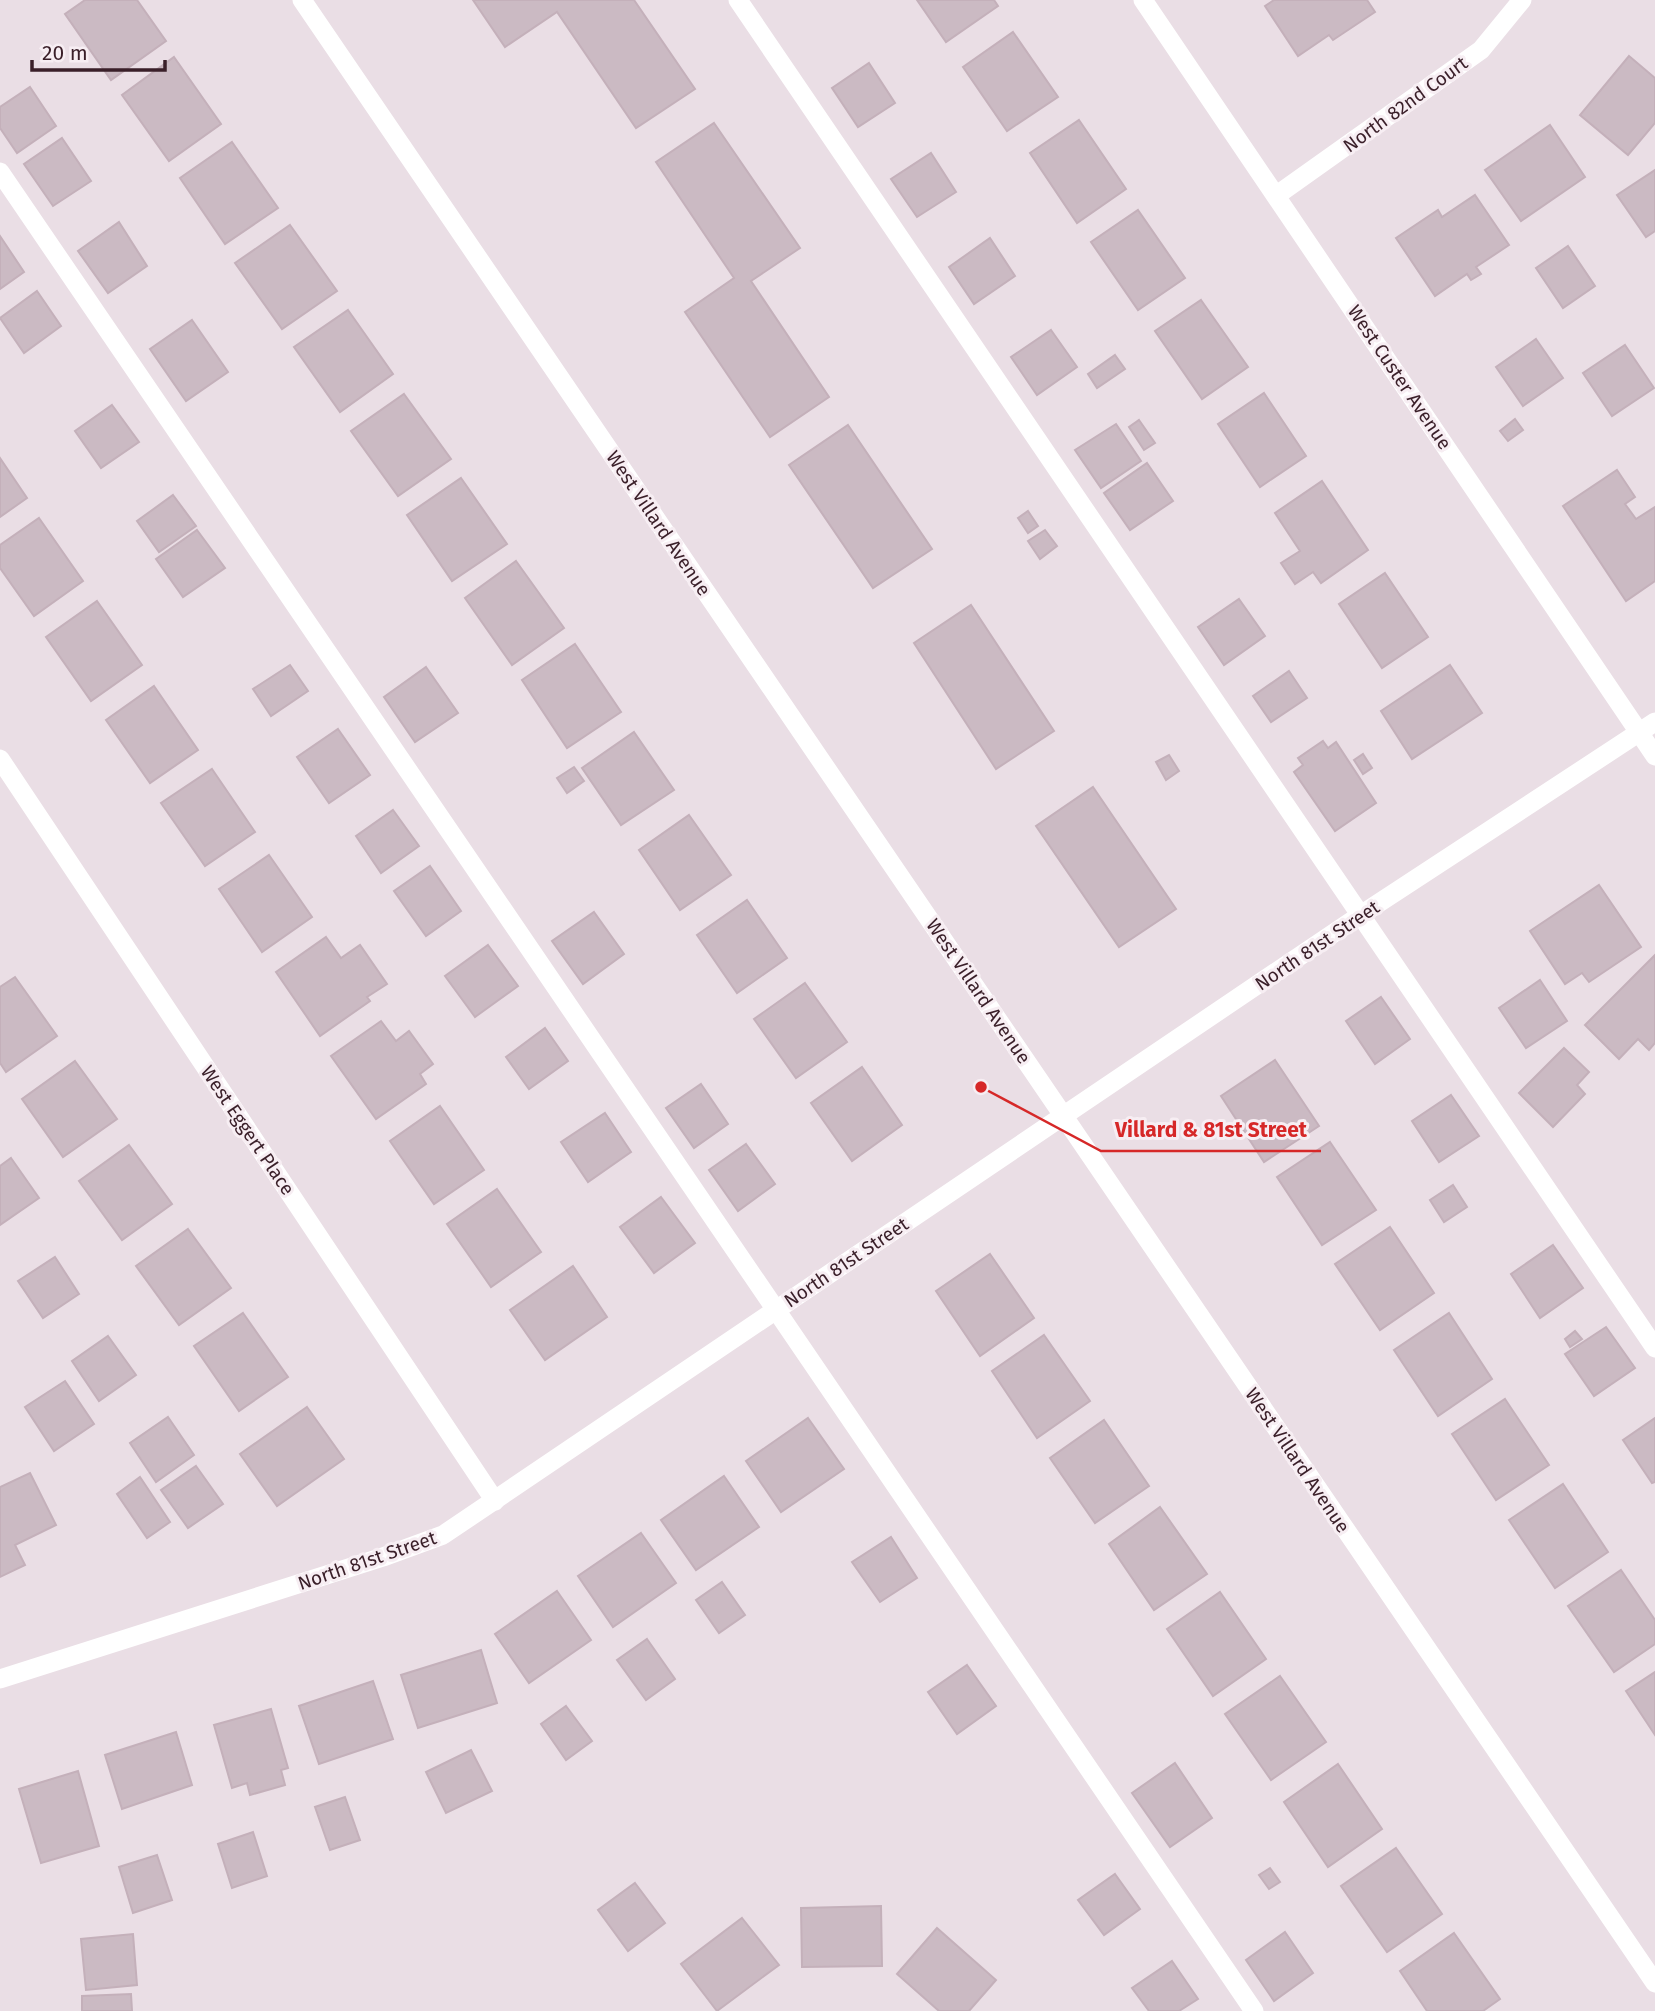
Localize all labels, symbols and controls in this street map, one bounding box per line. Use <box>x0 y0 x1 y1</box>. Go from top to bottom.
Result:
scale bar <box>32 28 164 72</box>
text: 20 m <box>42 40 88 66</box>
street label: North 82nd Court <box>1339 51 1472 157</box>
street label: West Custer Avenue <box>1343 301 1456 454</box>
street label: West Villard Avenue <box>601 446 716 600</box>
street label: North 81st Street <box>1251 895 1384 995</box>
street label: West Villard Avenue <box>921 914 1036 1068</box>
street label: West Eggert Place <box>196 1061 299 1199</box>
callout: Villard & 81st Street <box>1101 1109 1321 1151</box>
text: Villard & 81st Street <box>1114 1117 1308 1143</box>
street label: North 81st Street <box>780 1212 913 1312</box>
street label: West Villard Avenue <box>1240 1383 1355 1537</box>
street label: North 81st Street <box>295 1526 440 1595</box>

